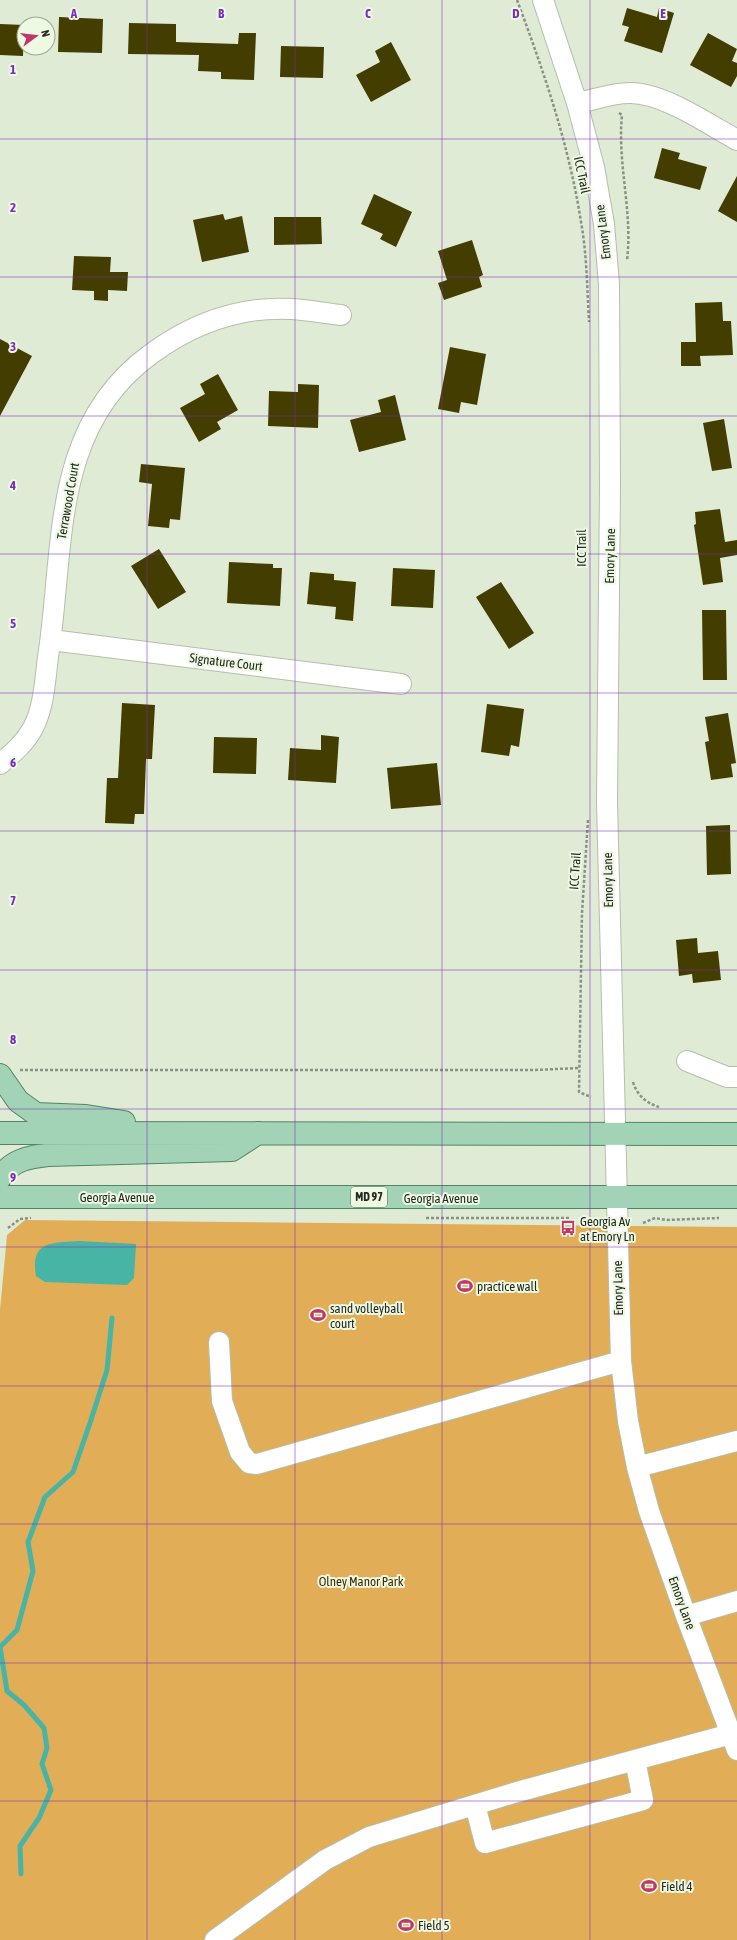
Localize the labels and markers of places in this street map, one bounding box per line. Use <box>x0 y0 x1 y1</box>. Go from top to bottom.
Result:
place label: Georgia Av at Emory Ln <box>580 1214 635 1244</box>
bus stop icon: Georgia Av at Emory Ln <box>559 1219 577 1237</box>
sports icon: practice wall <box>456 1277 474 1295</box>
place label: practice wall <box>477 1279 538 1294</box>
place label: sand volleyball court <box>330 1301 404 1331</box>
sports icon: sand volleyball court <box>309 1306 327 1324</box>
sports icon: Field 4 <box>640 1877 658 1895</box>
place label: Field 4 <box>661 1879 693 1894</box>
sports icon: Field 5 <box>397 1916 415 1934</box>
place label: Field 5 <box>418 1918 450 1933</box>

